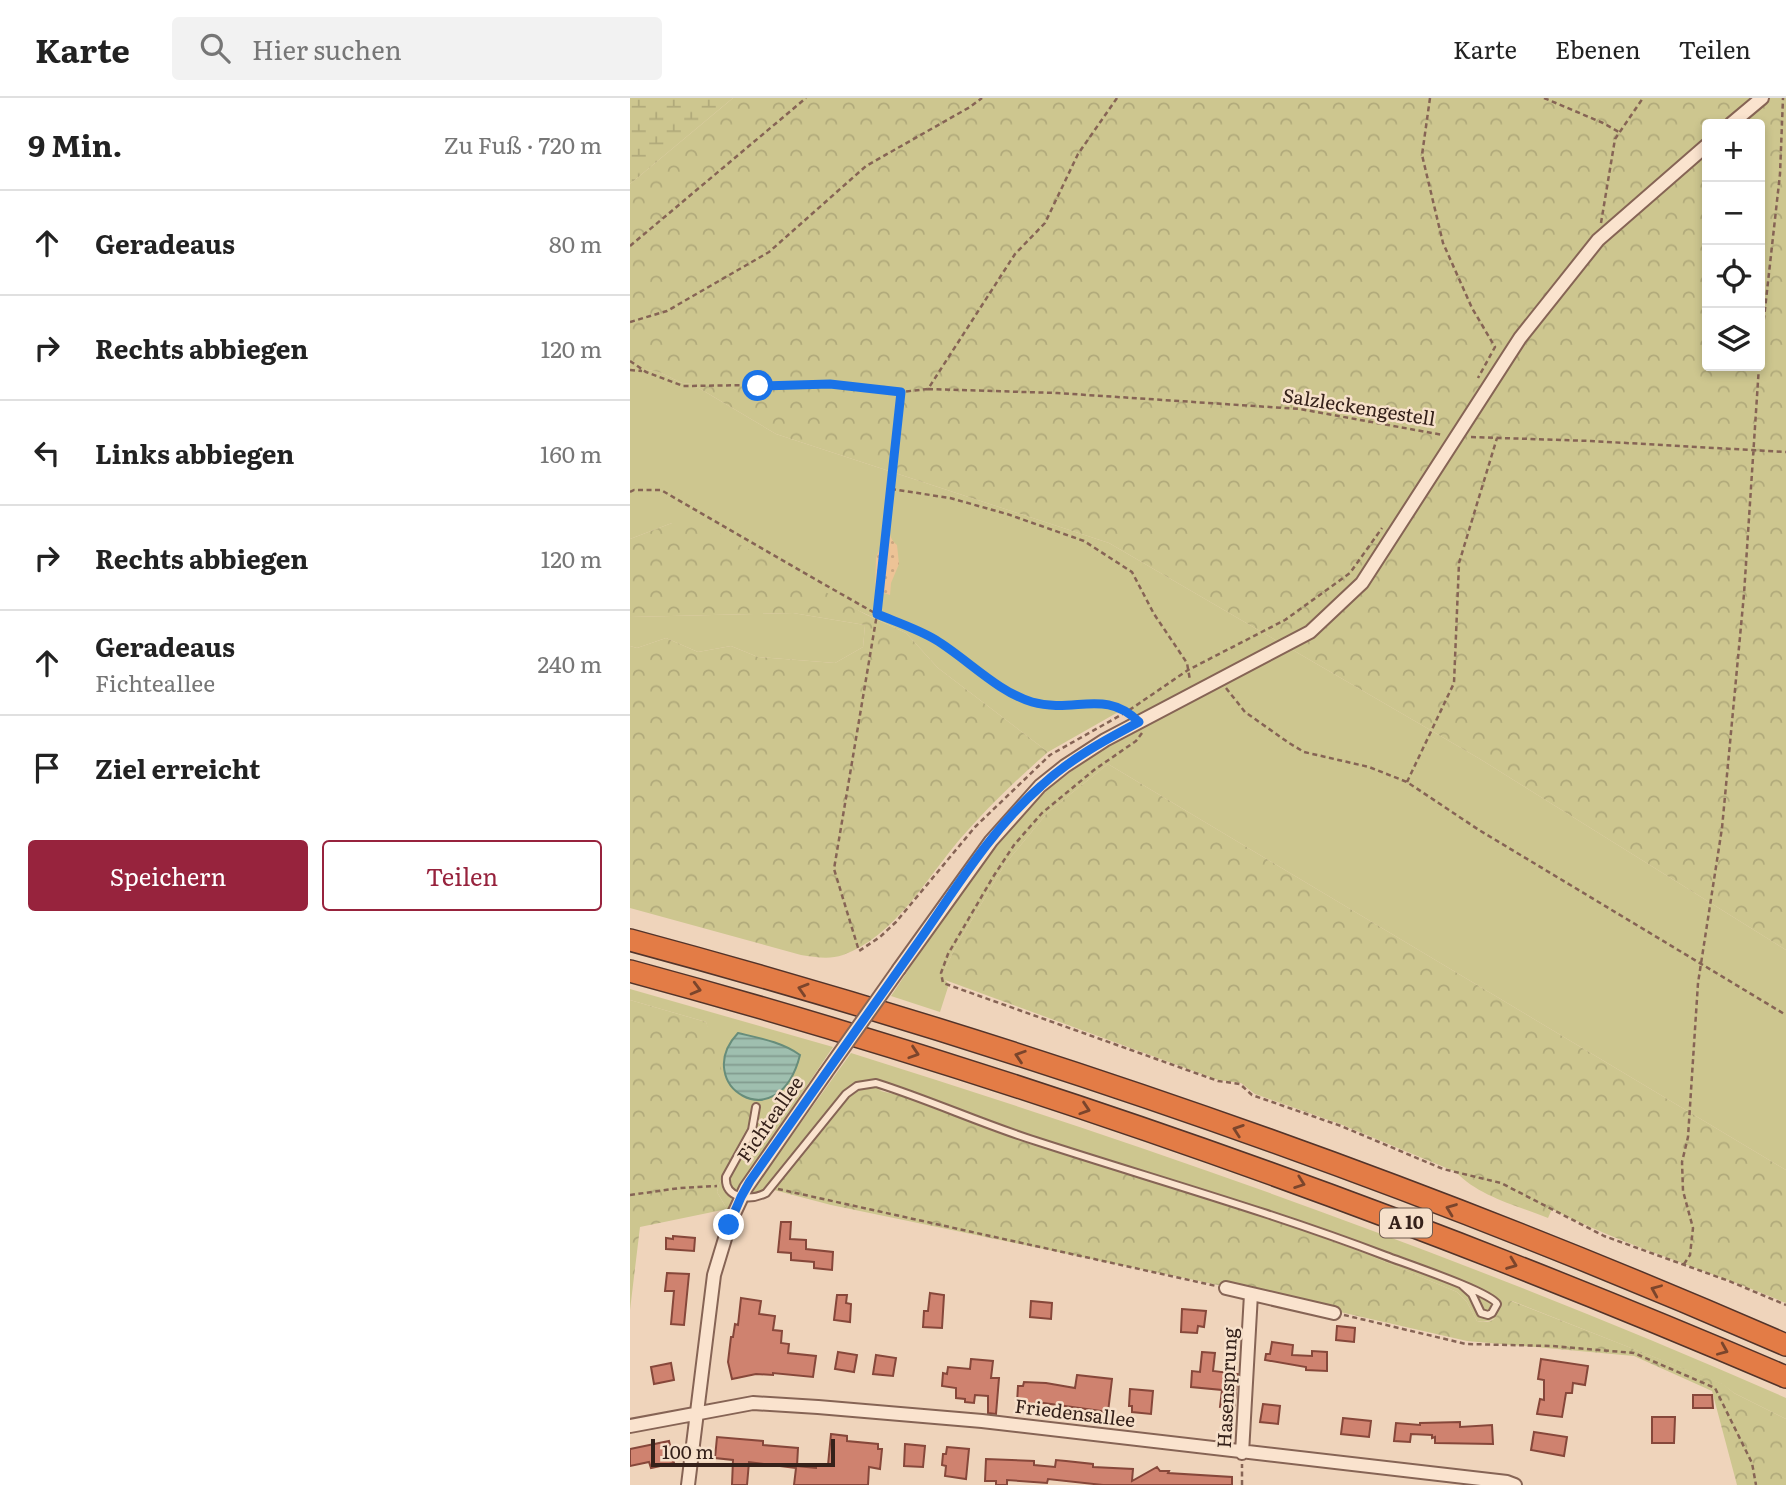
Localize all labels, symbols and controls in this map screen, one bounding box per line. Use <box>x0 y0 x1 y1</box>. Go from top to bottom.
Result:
search box <box>172 17 662 80</box>
text: Karte <box>35 24 130 73</box>
icon: search <box>196 29 234 67</box>
text: Hier suchen <box>252 29 402 68</box>
text: Karte <box>1453 31 1517 66</box>
text: Ebenen <box>1555 31 1641 66</box>
text: Teilen <box>1679 31 1751 66</box>
map controls <box>1702 119 1765 371</box>
button: + <box>1702 119 1765 182</box>
text: 9 Min. <box>28 122 122 166</box>
text: Zu Fuß · 720 m <box>444 127 602 161</box>
button: − <box>1702 182 1765 245</box>
text: Geradeaus <box>95 223 235 262</box>
icon: ahead <box>28 224 66 262</box>
text: 80 m <box>549 226 602 260</box>
button: locate <box>1702 245 1765 308</box>
button: layers <box>1702 308 1765 371</box>
text: Rechts abbiegen <box>95 328 308 367</box>
icon: right <box>28 329 66 367</box>
text: 120 m <box>541 331 602 365</box>
route start <box>742 370 773 401</box>
street label: Salzleckengestell <box>1281 380 1437 432</box>
text: Links abbiegen <box>95 433 294 472</box>
icon: left <box>28 434 66 472</box>
text: 160 m <box>540 436 602 470</box>
text: Rechts abbiegen <box>95 538 308 577</box>
icon: right <box>28 539 66 577</box>
text: 120 m <box>541 541 602 575</box>
text: Geradeaus <box>95 626 235 665</box>
icon: ahead <box>28 644 66 682</box>
text: 240 m <box>537 646 602 680</box>
text: Fichteallee <box>95 665 215 699</box>
text: Ziel erreicht <box>95 748 260 787</box>
icon: arrive <box>28 749 66 787</box>
button: Speichern <box>28 840 308 911</box>
button: Teilen <box>322 840 602 911</box>
one-way arrow <box>690 980 702 995</box>
one-way arrow <box>797 983 809 998</box>
one-way arrow <box>908 1045 920 1060</box>
one-way arrow <box>1015 1050 1027 1064</box>
street label: Fichteallee <box>729 1070 809 1167</box>
one-way arrow <box>1078 1101 1090 1115</box>
one-way arrow <box>1232 1124 1244 1138</box>
one-way arrow <box>1293 1175 1305 1189</box>
one-way arrow <box>1446 1203 1458 1217</box>
road number: A 10 <box>1380 1208 1432 1238</box>
route end <box>713 1209 744 1240</box>
one-way arrow <box>1506 1256 1518 1270</box>
one-way arrow <box>1650 1284 1663 1298</box>
street label: Hasensprung <box>1209 1326 1243 1449</box>
one-way arrow <box>1716 1342 1728 1356</box>
street label: Friedensallee <box>1013 1391 1137 1433</box>
scale bar <box>651 1436 835 1468</box>
text: 100 m <box>662 1437 714 1465</box>

